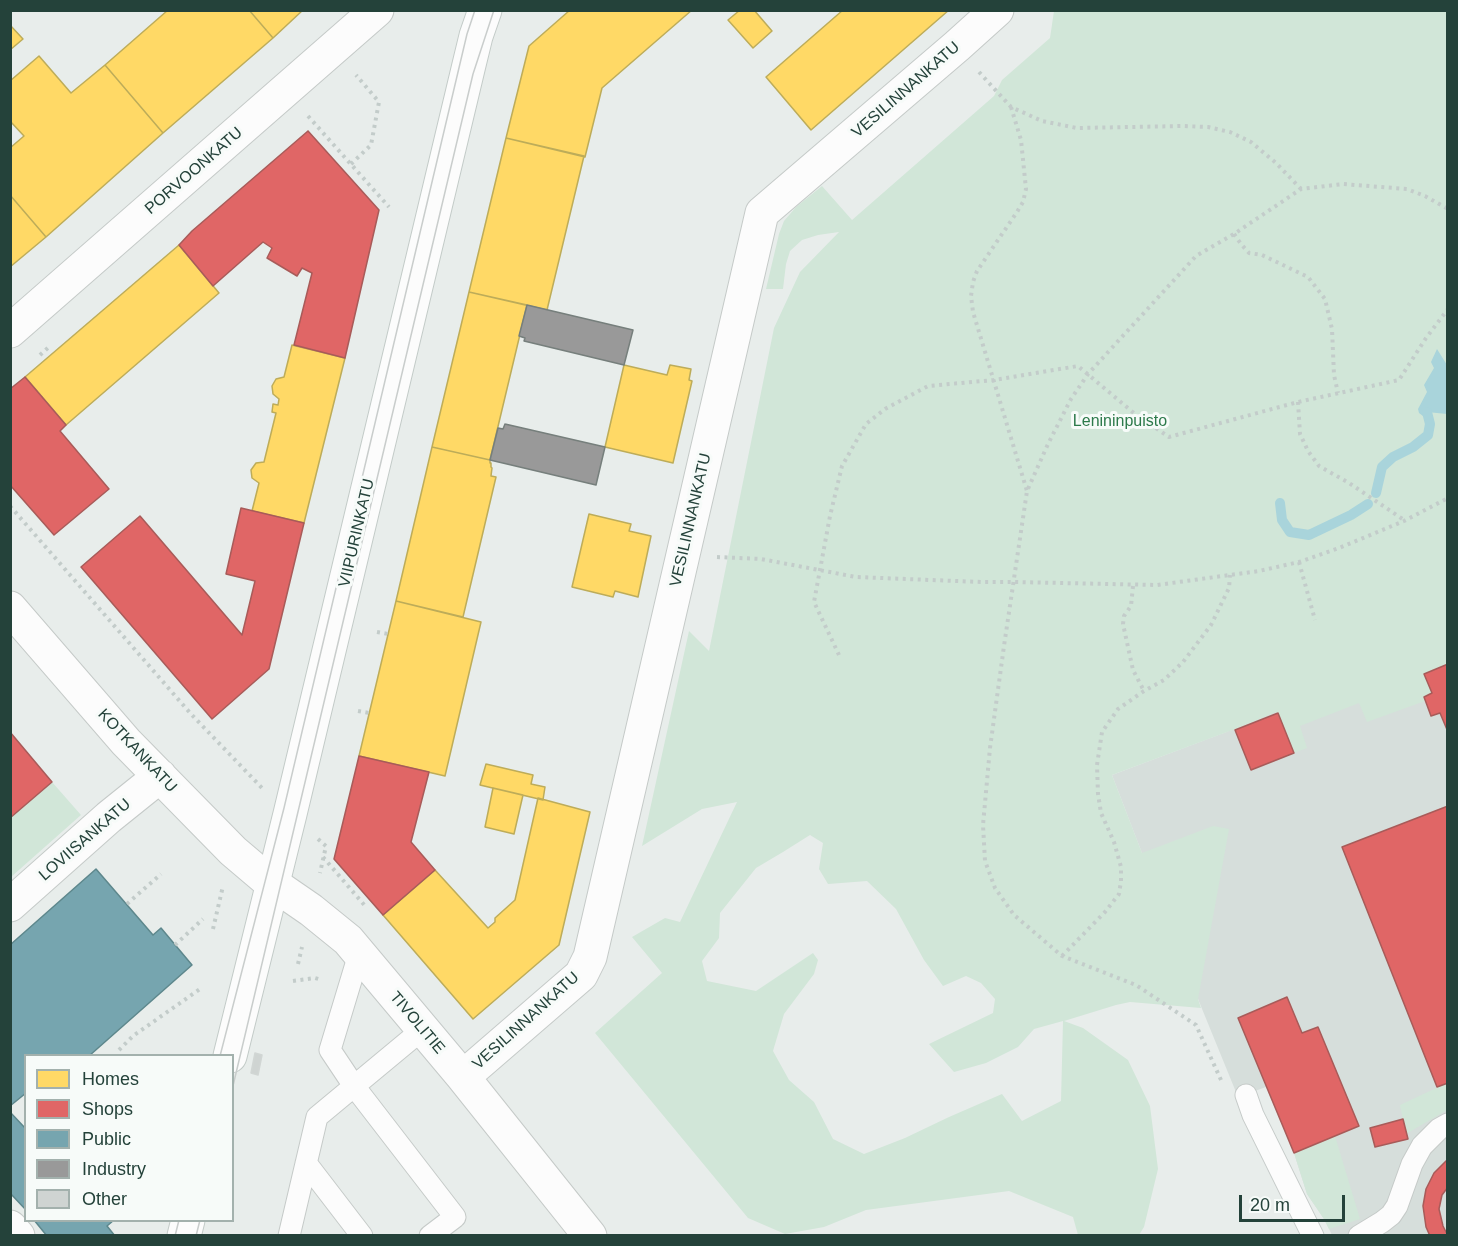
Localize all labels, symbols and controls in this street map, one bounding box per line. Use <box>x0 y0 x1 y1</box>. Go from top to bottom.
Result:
street label: VESILINNANKATU <box>848 38 964 142</box>
street label: PORVOONKATU <box>141 123 247 219</box>
park label: Lenininpuisto <box>1073 412 1167 432</box>
street label: VESILINNANKATU <box>666 451 716 589</box>
street label: VIIPURINKATU <box>335 477 379 589</box>
street label: KOTKANKATU <box>93 705 181 797</box>
street label: LOVIISANKATU <box>35 795 135 885</box>
street label: VESILINNANKATU <box>469 968 583 1074</box>
street label: TIVOLITIE <box>385 988 449 1058</box>
legend <box>24 1054 234 1222</box>
text: Homes <box>82 1069 139 1089</box>
text: Shops <box>82 1099 133 1119</box>
text: Public <box>82 1129 131 1149</box>
text: Industry <box>82 1159 146 1179</box>
scale bar <box>1242 1183 1348 1221</box>
text: Other <box>82 1189 127 1209</box>
text: 20 m <box>1250 1195 1290 1215</box>

